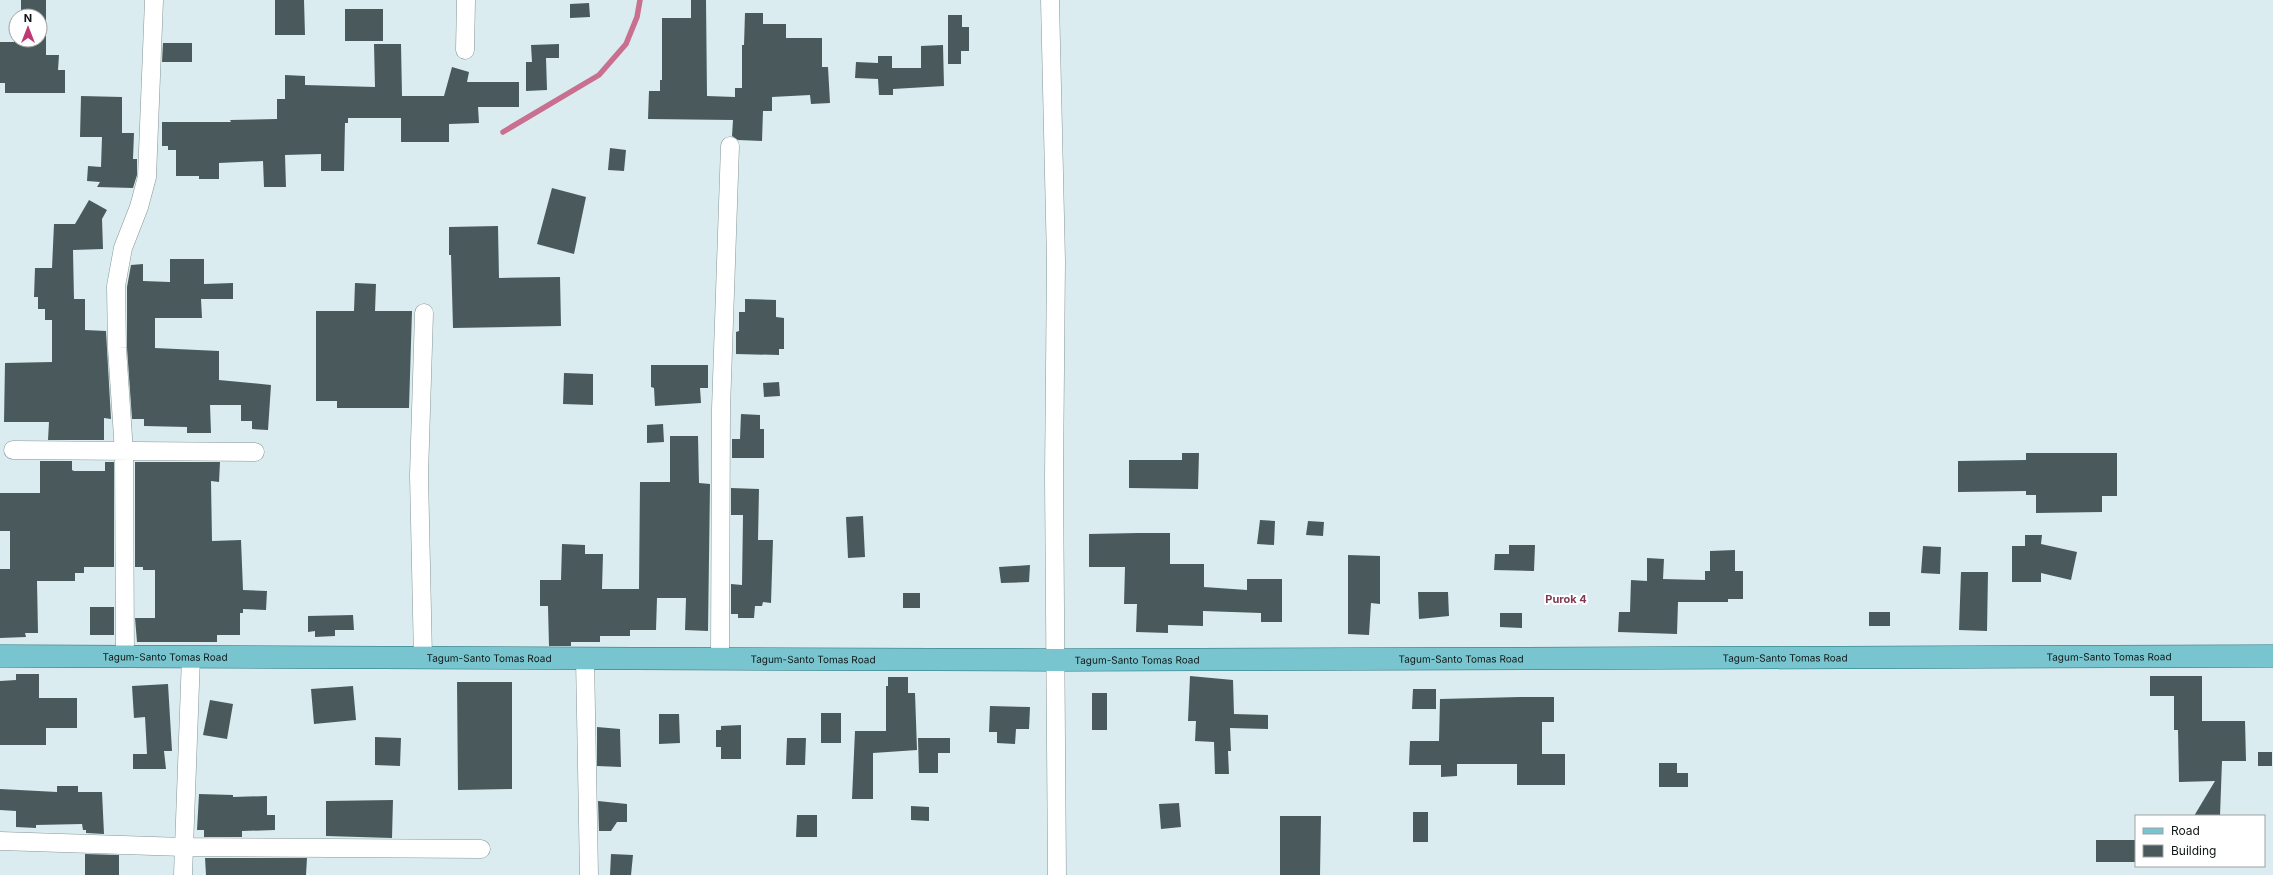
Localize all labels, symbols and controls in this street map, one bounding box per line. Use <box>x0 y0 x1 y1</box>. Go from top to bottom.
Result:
north arrow <box>8 8 48 48</box>
text: N <box>24 11 32 25</box>
district label: Purok 4 <box>1545 592 1587 606</box>
street label: Tagum-Santo Tomas Road <box>102 650 228 663</box>
street label: Tagum-Santo Tomas Road <box>2046 650 2172 663</box>
street label: Tagum-Santo Tomas Road <box>1722 651 1848 664</box>
street label: Tagum-Santo Tomas Road <box>426 652 552 664</box>
street label: Tagum-Santo Tomas Road <box>1398 652 1524 665</box>
street label: Tagum-Santo Tomas Road <box>750 653 876 665</box>
street label: Tagum-Santo Tomas Road <box>1074 654 1200 666</box>
legend <box>2135 815 2265 867</box>
text: Road <box>2171 823 2200 838</box>
text: Building <box>2171 843 2216 858</box>

